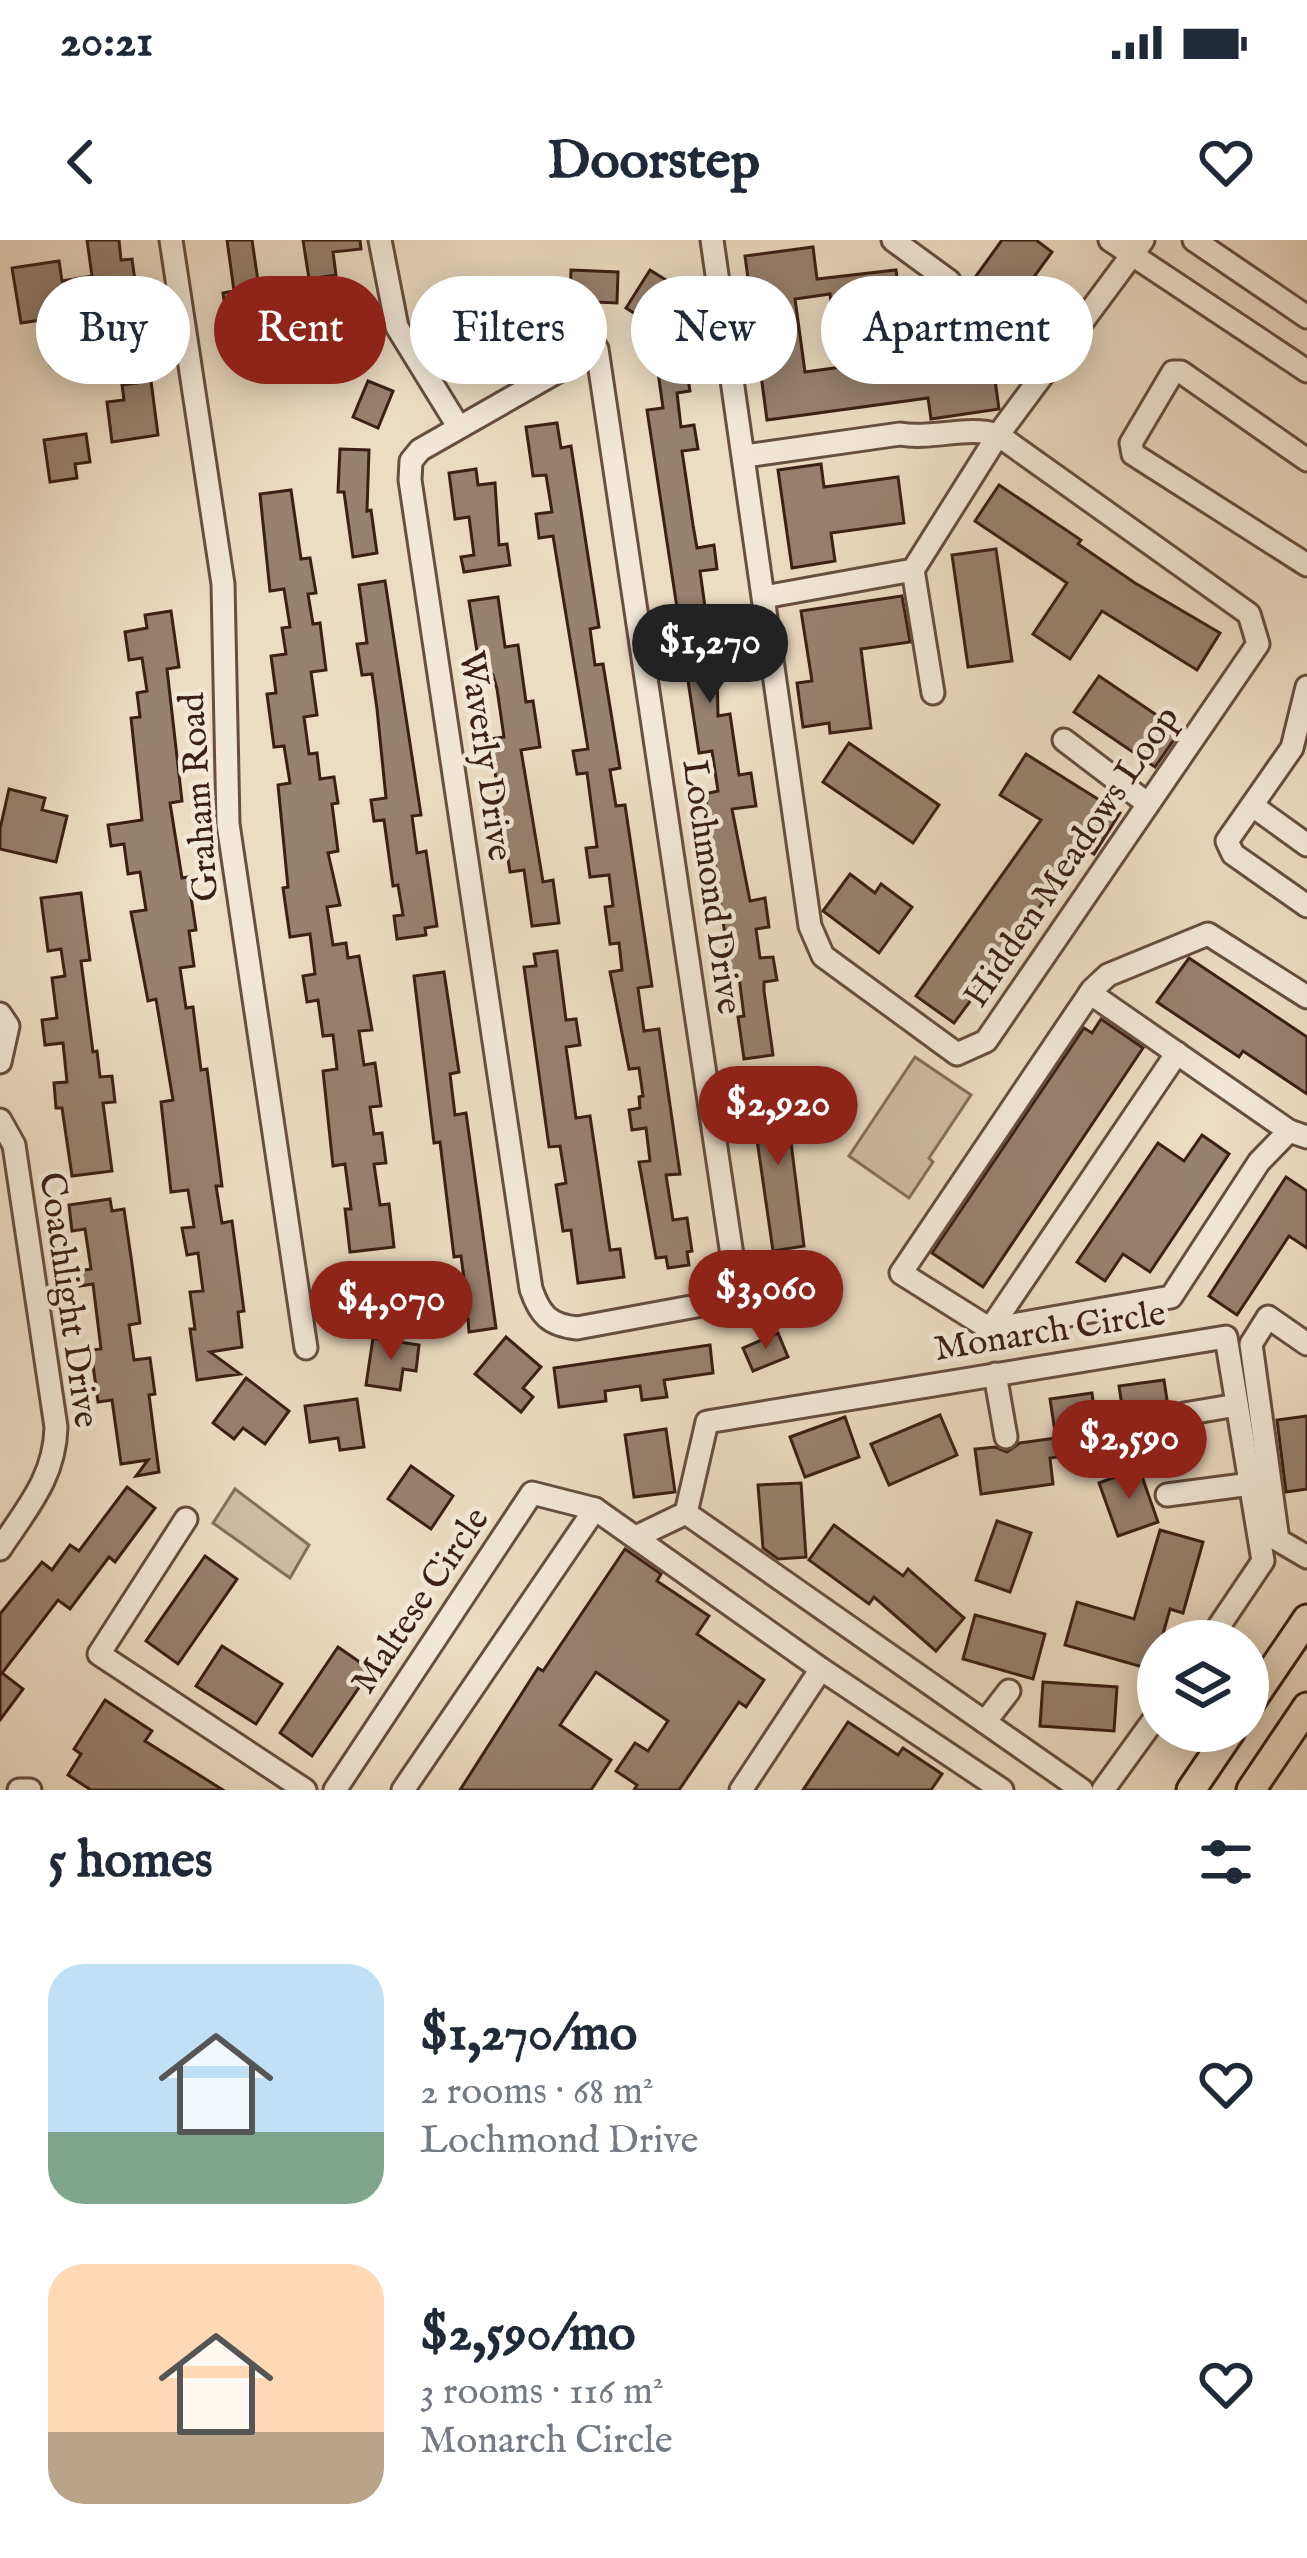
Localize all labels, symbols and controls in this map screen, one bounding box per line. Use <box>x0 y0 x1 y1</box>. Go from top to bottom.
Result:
text: 20:21 <box>60 14 153 71</box>
text: Doorstep <box>547 128 760 197</box>
icon: back <box>48 129 114 195</box>
icon: heart <box>1193 129 1259 195</box>
chip: Buy <box>36 276 190 384</box>
chip: Rent <box>214 276 386 384</box>
chip: Filters <box>410 276 607 384</box>
chip: New <box>631 276 797 384</box>
chip: Apartment <box>821 276 1093 384</box>
pin: $1,270 <box>612 604 808 706</box>
text: $1,270 <box>659 618 761 667</box>
street label: Waverly Drive <box>447 648 523 864</box>
street label: Graham Road <box>170 690 230 903</box>
street label: Hidden Meadows Loop <box>954 697 1190 1017</box>
street label: Lochmond Drive <box>670 757 752 1017</box>
pin: $2,920 <box>680 1066 876 1168</box>
text: $2,920 <box>726 1080 830 1129</box>
street label: Coachlight Drive <box>27 1169 109 1431</box>
pin: $3,060 <box>668 1250 864 1352</box>
pin: $4,070 <box>293 1261 489 1363</box>
text: $3,060 <box>715 1264 817 1313</box>
text: $4,070 <box>337 1275 445 1324</box>
street label: Monarch Circle <box>931 1291 1169 1373</box>
pin: $2,590 <box>1031 1400 1227 1502</box>
text: $2,590 <box>1079 1414 1179 1463</box>
street label: Maltese Circle <box>342 1499 500 1703</box>
map controls <box>1137 1620 1269 1752</box>
button: layers <box>1137 1620 1269 1752</box>
icon: filters <box>1193 1829 1259 1895</box>
text: 5 homes <box>48 1830 213 1895</box>
text: $1,270/mo <box>420 2003 637 2068</box>
icon: home <box>144 2012 288 2156</box>
icon: heart <box>1193 2051 1259 2117</box>
text: 2 rooms · 68 m² <box>420 2068 654 2117</box>
text: Lochmond Drive <box>420 2117 698 2166</box>
text: $2,590/mo <box>420 2303 636 2368</box>
icon: home <box>144 2312 288 2456</box>
icon: heart <box>1193 2351 1259 2417</box>
text: 3 rooms · 116 m² <box>420 2368 664 2417</box>
text: Monarch Circle <box>420 2417 673 2466</box>

